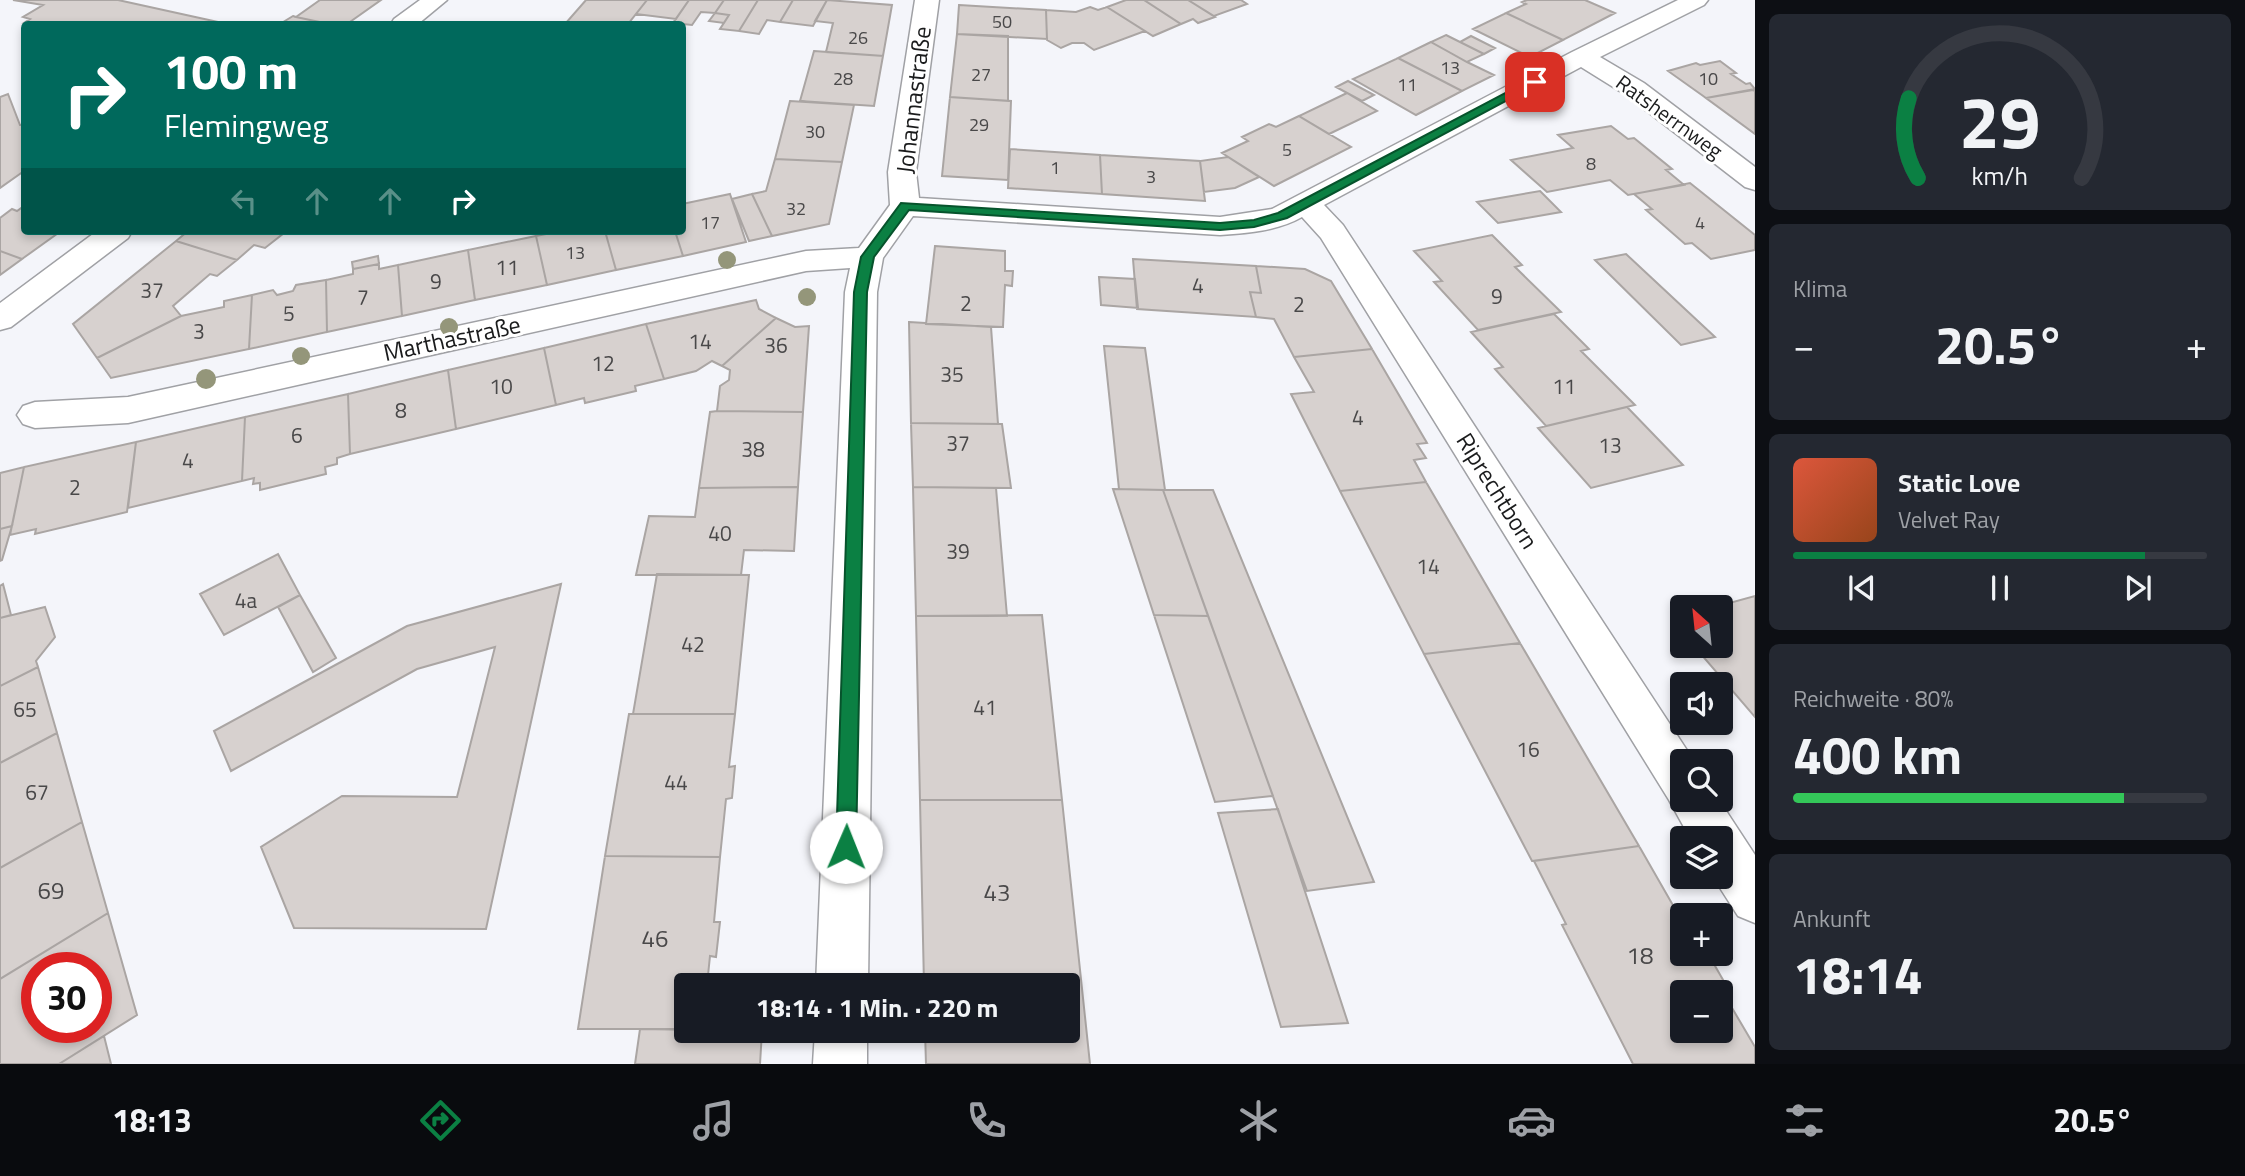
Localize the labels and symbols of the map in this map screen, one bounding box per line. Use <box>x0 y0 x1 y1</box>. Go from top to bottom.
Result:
house number: 50 <box>992 8 1012 35</box>
house number: 26 <box>848 24 868 51</box>
street label: Johannastraße <box>886 24 940 176</box>
pin <box>1505 52 1565 112</box>
house number: 13 <box>1440 54 1460 81</box>
house number: 27 <box>971 61 991 88</box>
house number: 28 <box>833 65 853 92</box>
house number: 10 <box>1698 65 1718 92</box>
street label: Ratsherrnweg <box>1609 66 1730 166</box>
house number: 11 <box>1397 71 1417 98</box>
house number: 29 <box>969 111 989 138</box>
house number: 30 <box>805 118 825 145</box>
house number: 5 <box>1282 136 1292 163</box>
house number: 8 <box>1586 150 1596 177</box>
house number: 1 <box>1050 154 1060 181</box>
house number: 3 <box>1146 163 1156 190</box>
house number: 32 <box>786 195 806 222</box>
house number: 17 <box>700 209 720 236</box>
house number: 4 <box>1695 209 1705 236</box>
house number: 13 <box>565 239 585 266</box>
house number: 11 <box>495 251 519 283</box>
house number: 9 <box>430 265 442 297</box>
house number: 4 <box>1192 269 1204 301</box>
house number: 37 <box>140 274 164 306</box>
house number: 9 <box>1491 280 1503 312</box>
house number: 7 <box>357 281 369 313</box>
house number: 2 <box>960 287 972 319</box>
house number: 2 <box>1293 288 1305 320</box>
house number: 5 <box>283 297 295 329</box>
street label: Marthastraße <box>380 306 524 370</box>
house number: 3 <box>193 315 205 347</box>
house number: 14 <box>688 325 712 357</box>
house number: 36 <box>764 329 788 361</box>
house number: 12 <box>591 347 615 379</box>
house number: 35 <box>940 358 964 390</box>
house number: 10 <box>489 370 513 402</box>
house number: 11 <box>1552 370 1576 402</box>
house number: 8 <box>395 394 407 426</box>
house number: 4 <box>1352 401 1364 433</box>
house number: 6 <box>291 419 303 451</box>
street label: Riprechtborn <box>1448 425 1548 556</box>
house number: 37 <box>946 427 970 459</box>
house number: 13 <box>1598 429 1622 461</box>
house number: 38 <box>741 433 765 465</box>
house number: 4 <box>182 444 194 476</box>
house number: 2 <box>69 471 81 503</box>
house number: 40 <box>708 517 732 549</box>
house number: 39 <box>946 535 970 567</box>
house number: 14 <box>1416 550 1440 582</box>
house number: 4a <box>235 584 258 616</box>
north arrow <box>1670 595 1732 658</box>
house number: 42 <box>681 628 705 660</box>
house number: 41 <box>973 691 997 723</box>
house number: 65 <box>13 693 37 725</box>
house number: 16 <box>1516 733 1540 765</box>
house number: 44 <box>664 766 688 798</box>
house number: 67 <box>25 776 49 808</box>
position arrow <box>809 810 883 884</box>
house number: 69 <box>38 872 64 908</box>
house number: 43 <box>984 874 1010 910</box>
house number: 46 <box>642 920 668 956</box>
house number: 18 <box>1627 937 1653 973</box>
speed limit sign: 30 <box>21 952 112 1043</box>

